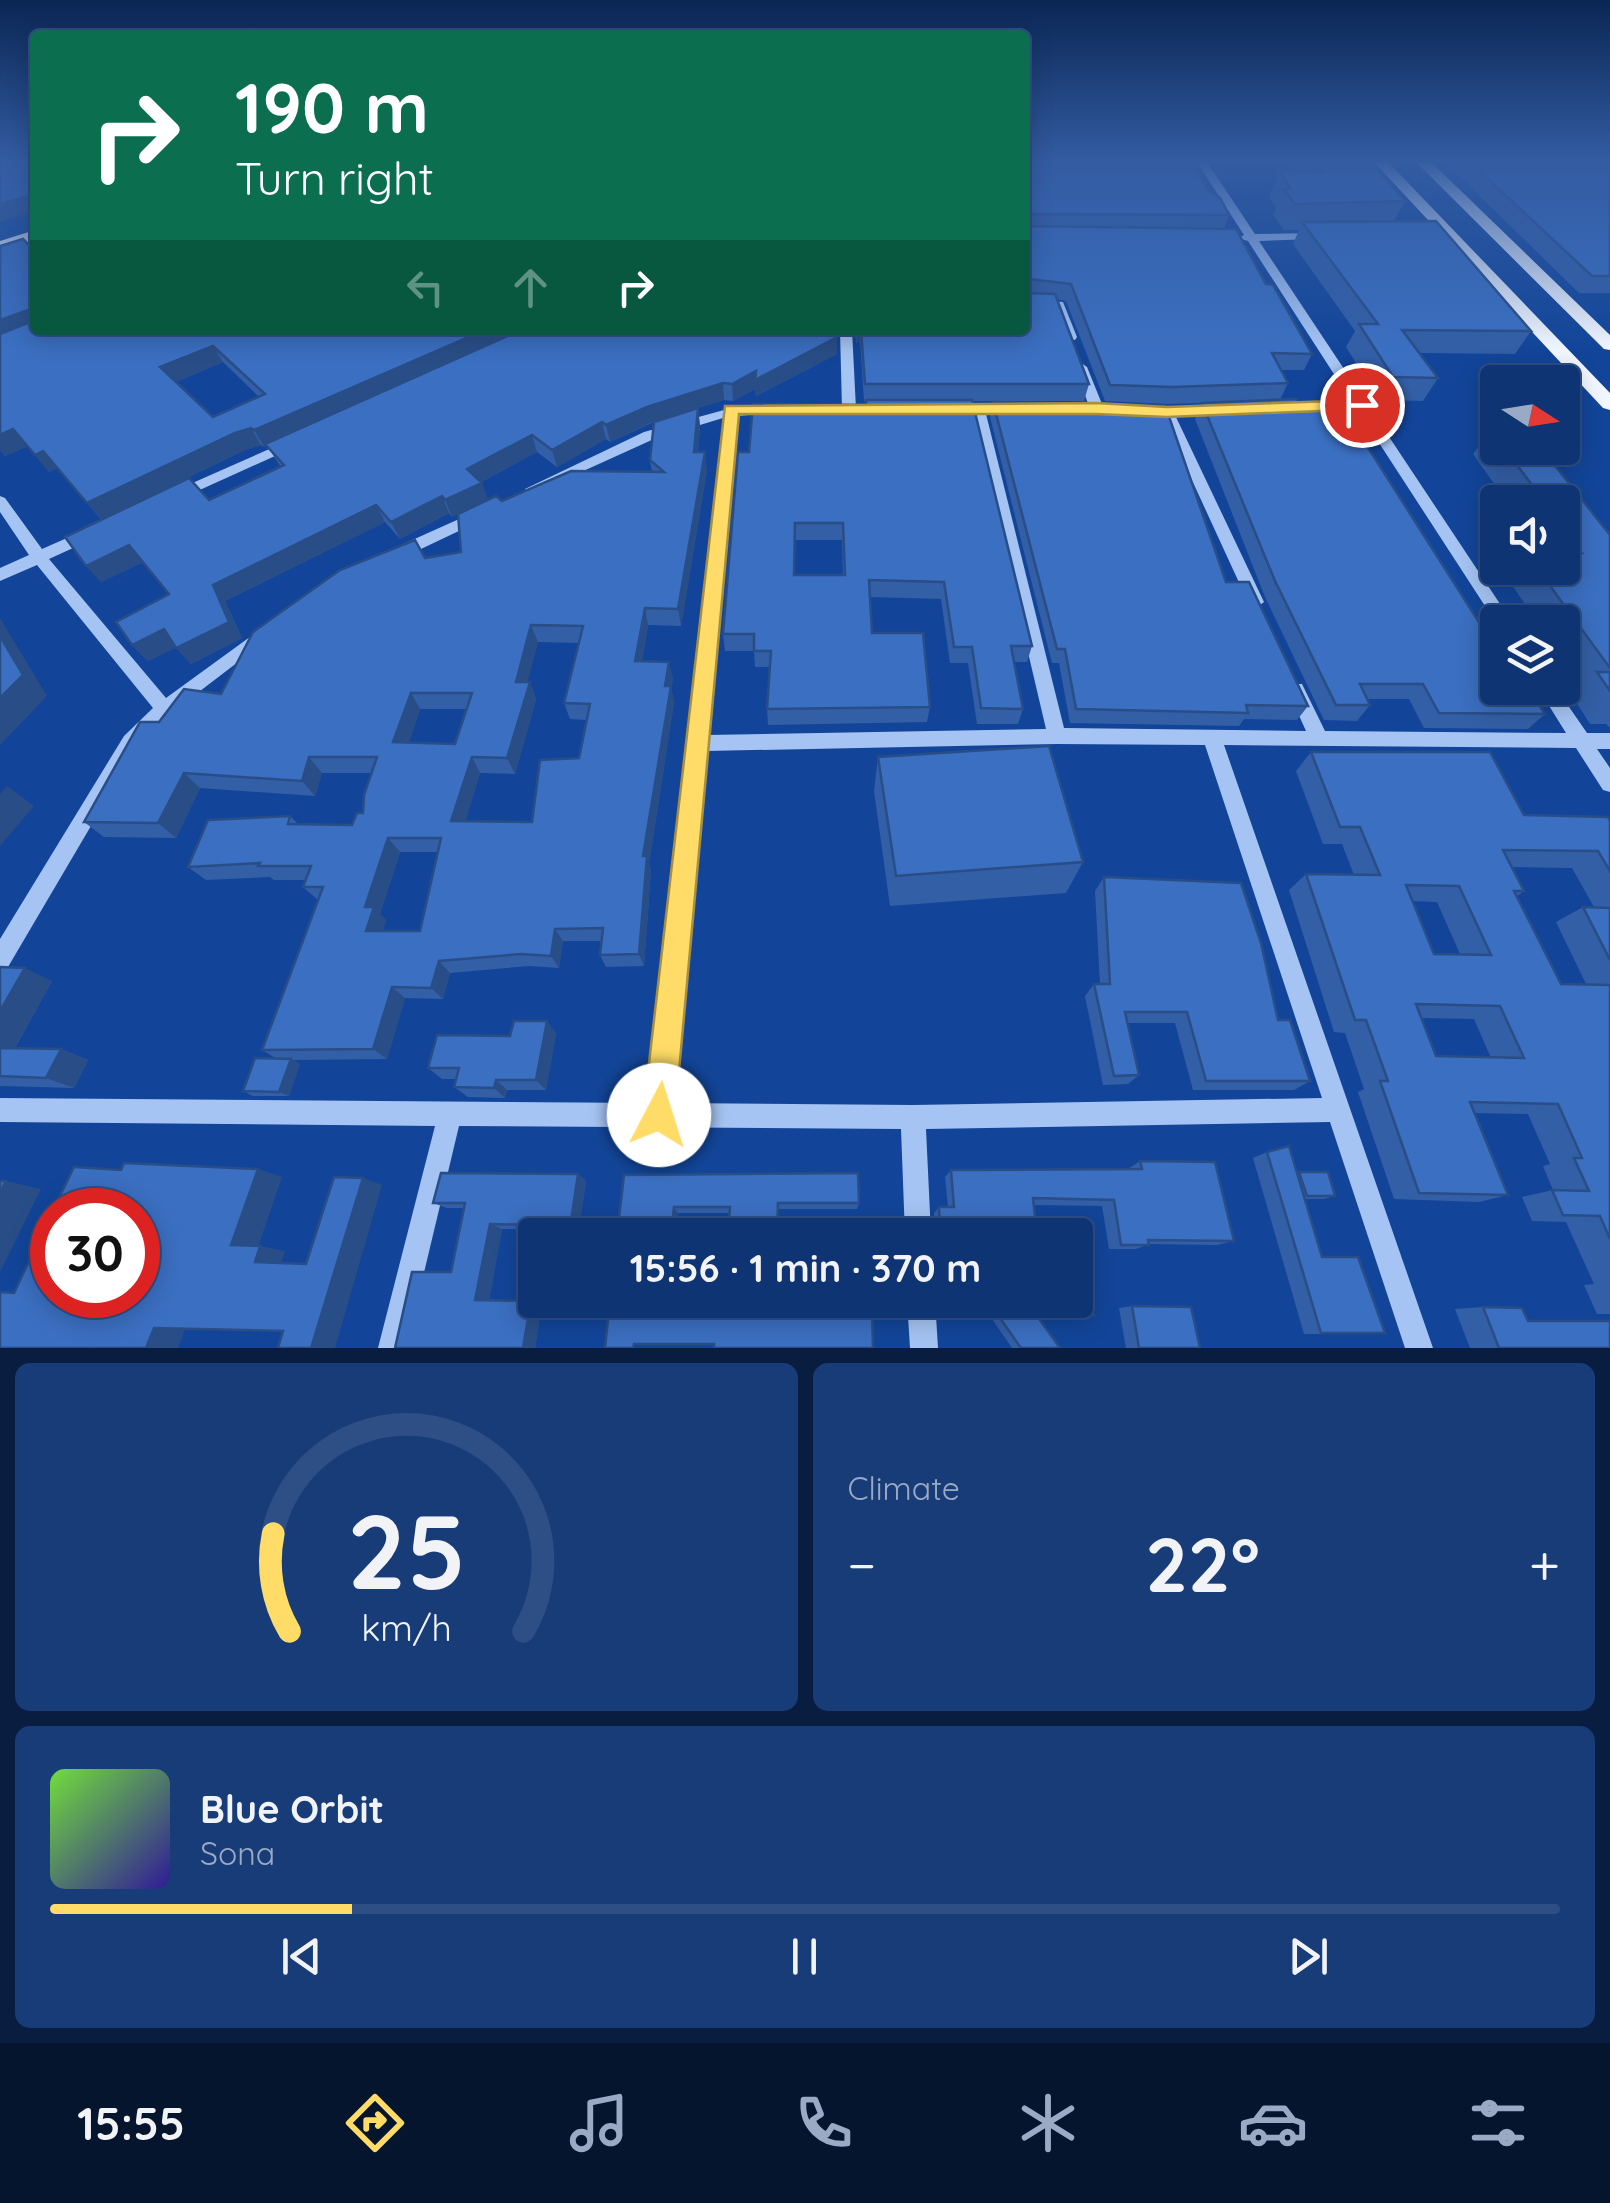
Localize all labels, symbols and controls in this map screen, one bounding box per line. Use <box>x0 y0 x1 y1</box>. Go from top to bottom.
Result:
text: 190 m <box>235 63 429 151</box>
icon: right <box>70 70 200 200</box>
text: Turn right <box>235 150 434 206</box>
icon: left <box>398 260 453 315</box>
icon: ahead <box>503 260 558 315</box>
icon: right <box>608 260 663 315</box>
pin <box>1320 363 1405 448</box>
north arrow <box>1480 365 1580 465</box>
map controls <box>1480 365 1580 705</box>
icon: arrive <box>1335 378 1390 433</box>
button: sound <box>1480 485 1580 585</box>
button: layers <box>1480 605 1580 705</box>
position arrow <box>607 1063 711 1167</box>
speed limit sign: 30 <box>30 1188 160 1318</box>
text: 15:56 · 1 min · 370 m <box>630 1244 981 1292</box>
text: Climate <box>848 1468 960 1508</box>
text: 25 <box>347 1485 466 1615</box>
text: 22° <box>1145 1517 1260 1611</box>
text: − <box>848 1530 876 1599</box>
text: + <box>1529 1530 1560 1599</box>
text: km/h <box>361 1605 452 1650</box>
text: Blue Orbit <box>200 1785 384 1833</box>
text: Sona <box>200 1833 275 1873</box>
icon: previous <box>274 1929 329 1984</box>
icon: pause <box>777 1929 832 1984</box>
icon: next <box>1281 1929 1336 1984</box>
icon: directions <box>340 2088 410 2158</box>
icon: music <box>564 2088 634 2158</box>
icon: phone <box>789 2088 859 2158</box>
icon: climate <box>1013 2088 1083 2158</box>
icon: car <box>1238 2088 1308 2158</box>
icon: filters <box>1463 2088 1533 2158</box>
text: 15:55 <box>77 2095 185 2151</box>

